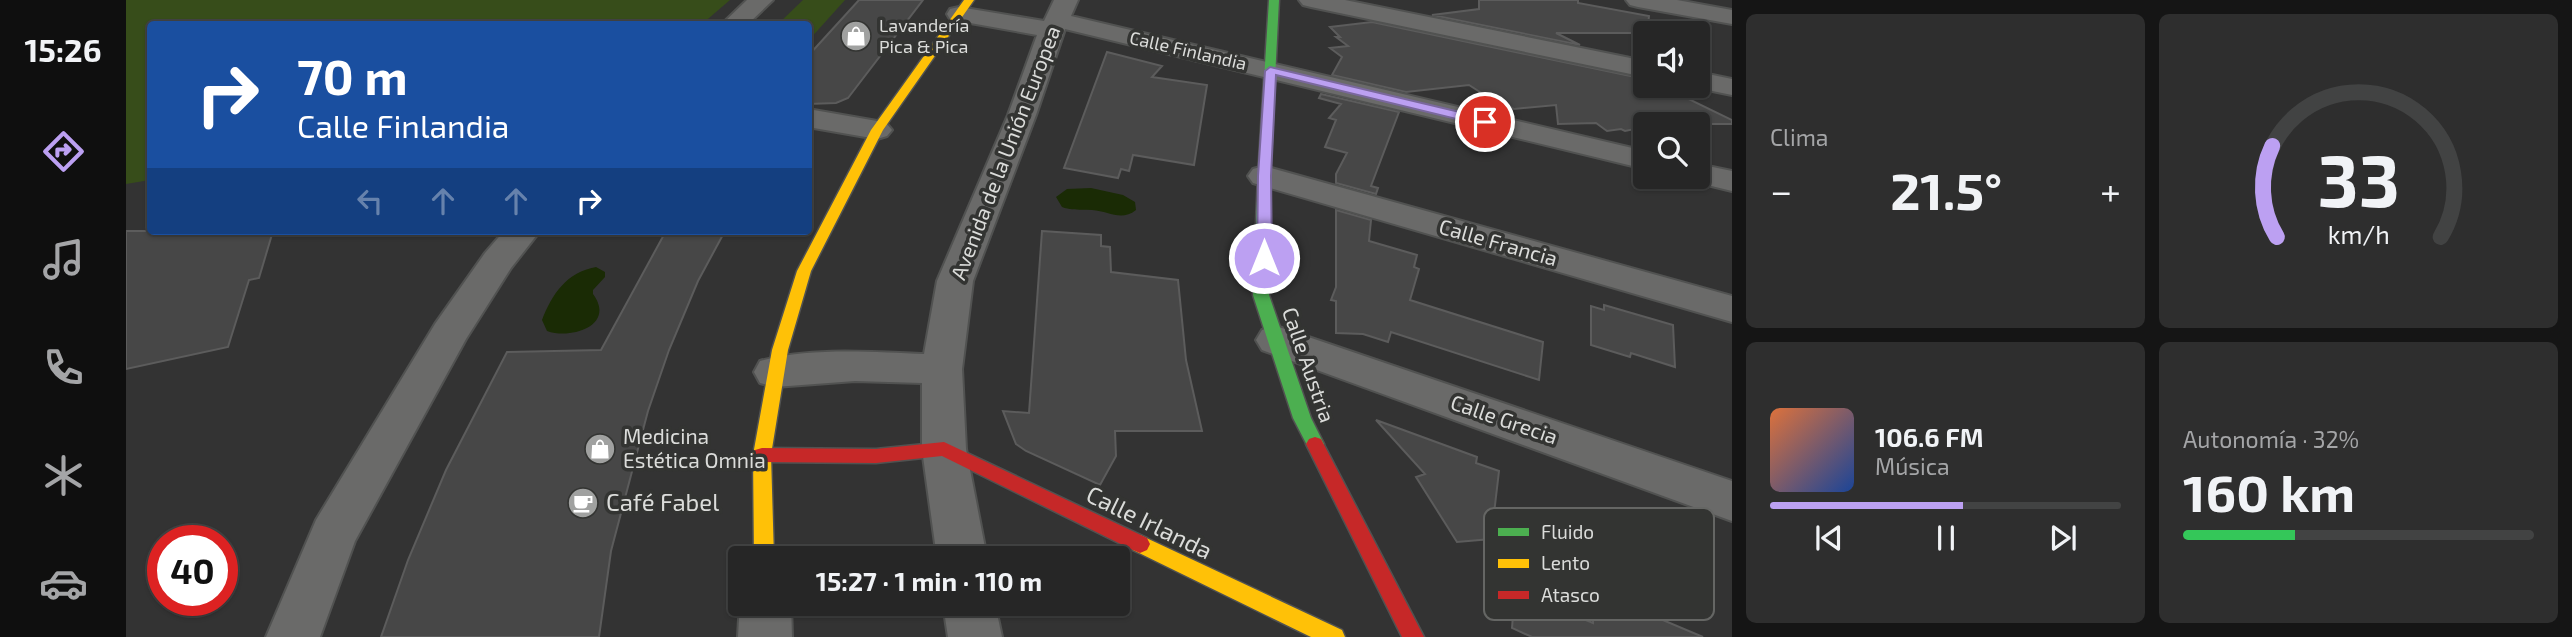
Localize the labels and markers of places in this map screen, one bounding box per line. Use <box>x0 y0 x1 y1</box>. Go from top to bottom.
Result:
place label: Lavandería Pica & Pica <box>879 14 970 57</box>
shop icon: Lavandería Pica & Pica <box>839 19 873 53</box>
pin <box>1455 92 1515 152</box>
place label: Medicina Estética Omnia <box>623 423 766 472</box>
shop icon: Medicina Estética Omnia <box>583 432 617 466</box>
cafe icon: Café Fabel <box>566 486 600 520</box>
place label: Café Fabel <box>606 487 719 516</box>

